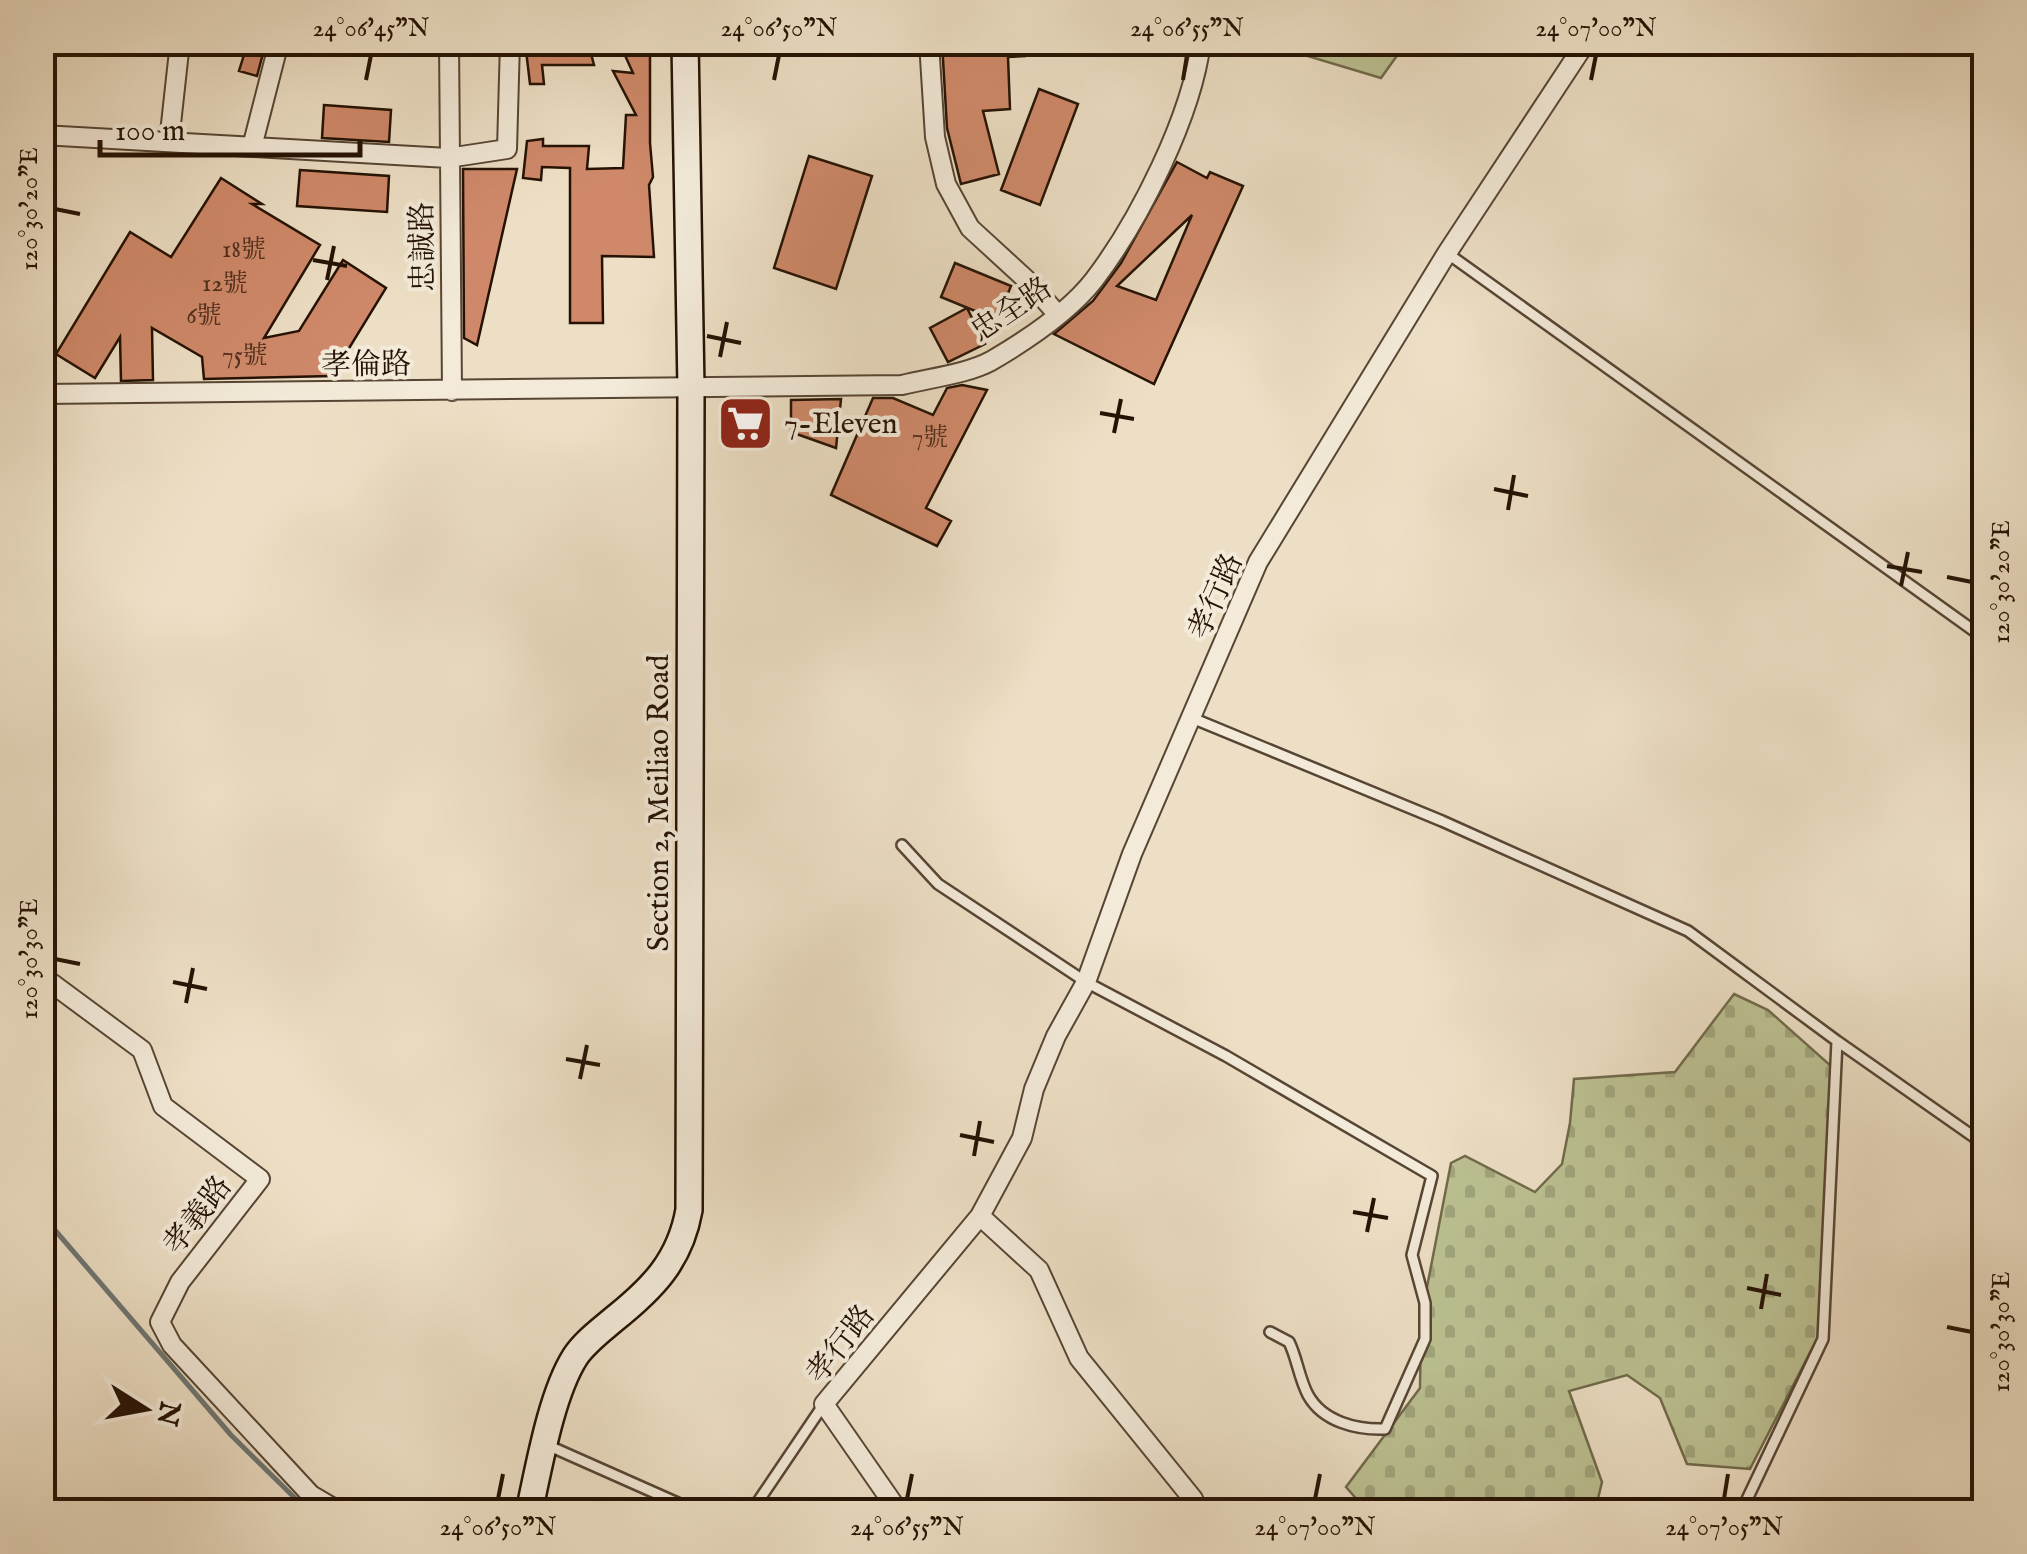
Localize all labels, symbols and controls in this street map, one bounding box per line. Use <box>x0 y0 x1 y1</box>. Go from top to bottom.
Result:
text: 24°06'45"N <box>313 13 429 45</box>
text: 24°06'50"N <box>721 13 837 45</box>
text: 24°06'55"N <box>1130 13 1244 45</box>
text: 24°07'00"N <box>1535 13 1657 45</box>
scale bar <box>100 95 360 157</box>
text: 100 m <box>115 113 185 151</box>
text: 120°30'20"E <box>14 147 46 271</box>
street label: 忠誠路 <box>404 202 444 292</box>
house number: 18號 <box>222 234 266 266</box>
house number: 12號 <box>202 268 248 300</box>
street label: 忠全路 <box>964 270 1060 352</box>
house number: 6號 <box>186 300 222 332</box>
house number: 75號 <box>222 340 268 372</box>
street label: 孝倫路 <box>321 346 411 386</box>
supermarket icon: 7-Eleven <box>715 393 775 453</box>
place label: 7-Eleven <box>784 406 898 444</box>
house number: 7號 <box>912 422 948 454</box>
text: 120°30'20"E <box>1986 520 2018 644</box>
street label: 孝行路 <box>1181 548 1252 646</box>
street label: Section 2, Meiliao Road <box>641 654 679 951</box>
text: 120°30'30"E <box>14 898 46 1020</box>
street label: 孝義路 <box>156 1169 241 1263</box>
text: 120°30'30"E <box>1986 1271 2018 1393</box>
street label: 孝行路 <box>799 1298 884 1392</box>
north arrow <box>95 1359 195 1459</box>
text: N <box>148 1397 187 1429</box>
text: 24°06'50"N <box>440 1512 556 1544</box>
text: 24°06'55"N <box>850 1512 964 1544</box>
text: 24°07'00"N <box>1254 1512 1376 1544</box>
text: 24°07'05"N <box>1665 1512 1783 1544</box>

